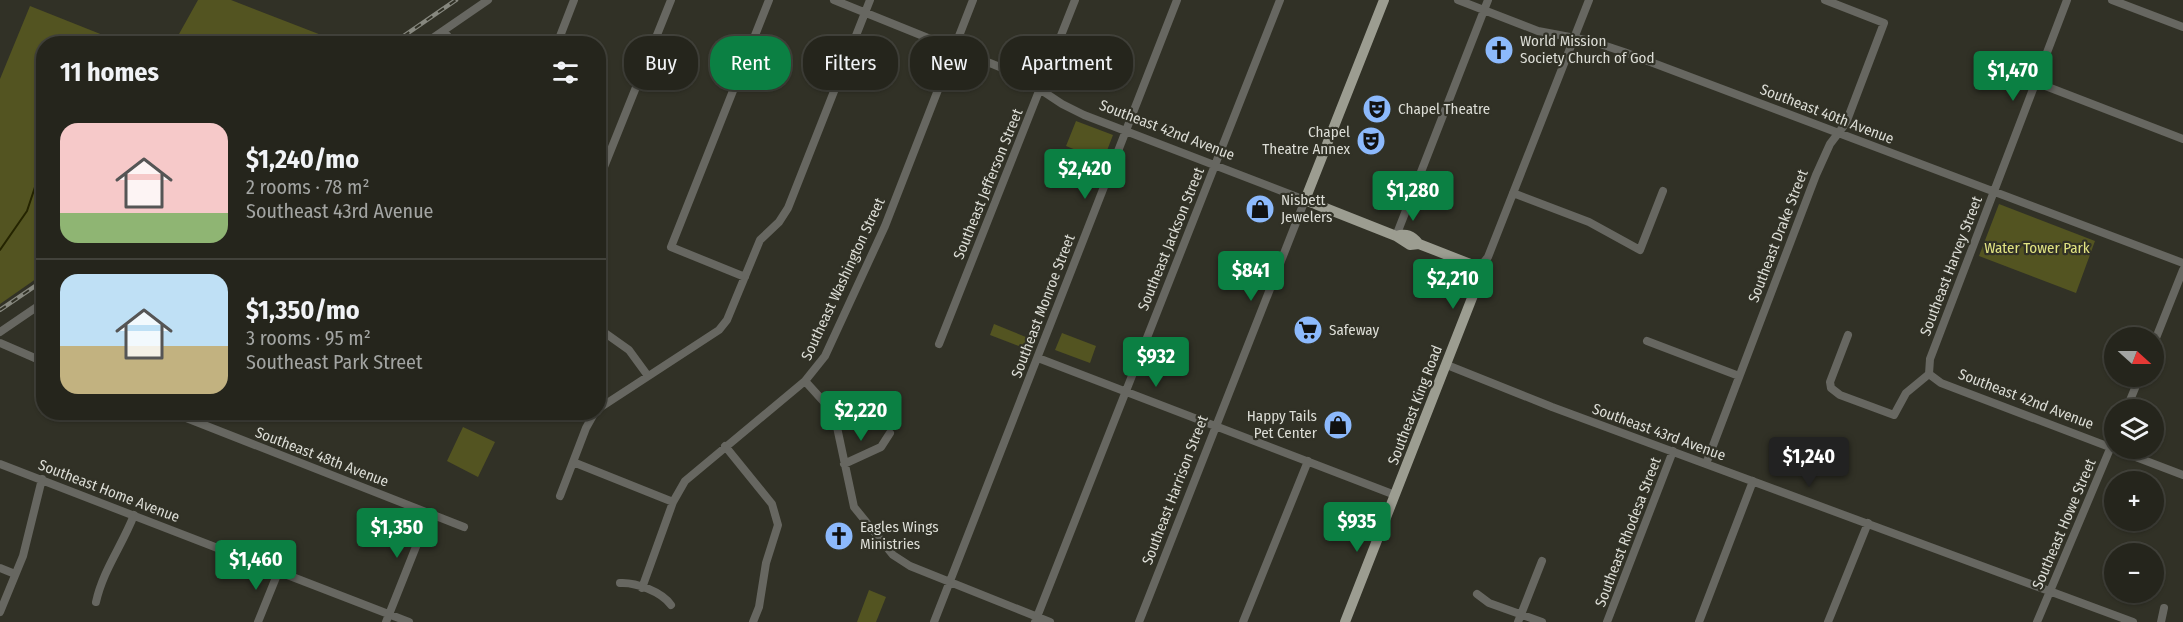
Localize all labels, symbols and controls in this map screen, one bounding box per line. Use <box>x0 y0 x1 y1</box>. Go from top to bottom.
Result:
place label: World Mission Society Church of God <box>1520 32 1654 67</box>
church icon: World Mission Society Church of God <box>1483 34 1515 66</box>
chip: Buy <box>624 36 698 90</box>
chip: Rent <box>710 36 791 90</box>
chip: Filters <box>803 36 898 90</box>
chip: New <box>910 36 988 90</box>
chip: Apartment <box>1000 36 1133 90</box>
pin: $1,470 <box>1964 51 2062 102</box>
icon: filters <box>549 56 582 89</box>
text: 11 homes <box>60 57 159 88</box>
text: $1,470 <box>1988 58 2038 82</box>
street label: Southeast 40th Avenue <box>1758 80 1896 148</box>
theatre icon: Chapel Theatre <box>1361 93 1393 125</box>
street label: Southeast 42nd Avenue <box>1097 96 1237 164</box>
place label: Chapel Theatre <box>1398 100 1490 118</box>
street label: Southeast Jefferson Street <box>950 106 1027 262</box>
place label: Chapel Theatre Annex <box>1262 123 1350 158</box>
theatre icon: Chapel Theatre Annex <box>1355 125 1387 157</box>
text: $1,240/mo <box>246 144 359 175</box>
icon: home <box>108 147 180 219</box>
pin: $2,420 <box>1036 149 1134 200</box>
text: $2,420 <box>1058 156 1112 180</box>
street label: Southeast Jackson Street <box>1134 165 1208 313</box>
street label: Southeast Drake Street <box>1744 167 1812 305</box>
pin: $1,280 <box>1364 171 1462 222</box>
text: 2 rooms · 78 m² <box>246 175 369 199</box>
text: $1,280 <box>1387 178 1439 202</box>
place label: Nisbett Jewelers <box>1281 191 1332 226</box>
shop icon: Nisbett Jewelers <box>1244 193 1276 225</box>
street label: Southeast Harvey Street <box>1916 194 1986 338</box>
street label: Southeast Washington Street <box>797 195 889 363</box>
text: Southeast 43rd Avenue <box>246 199 433 223</box>
street label: Southeast Monroe Street <box>1007 232 1079 380</box>
park label: Water Tower Park <box>1984 239 2090 257</box>
pin: $841 <box>1215 251 1287 302</box>
text: $841 <box>1232 258 1270 282</box>
pin: $2,210 <box>1404 259 1502 310</box>
text: $2,210 <box>1427 266 1479 290</box>
text: $1,350/mo <box>246 295 360 326</box>
icon: home <box>108 298 180 370</box>
supermarket icon: Safeway <box>1292 314 1324 346</box>
place label: Safeway <box>1329 321 1379 339</box>
text: 3 rooms · 95 m² <box>246 326 371 350</box>
north arrow <box>2104 327 2164 387</box>
map controls <box>2104 327 2164 603</box>
pin: $932 <box>1120 337 1192 388</box>
street label: Southeast King Road <box>1384 343 1446 467</box>
text: $932 <box>1137 344 1175 368</box>
text: Southeast Park Street <box>246 350 423 374</box>
street label: Southeast 42nd Avenue <box>1956 365 2096 433</box>
pin: $2,220 <box>812 391 910 442</box>
text: $2,220 <box>835 398 887 422</box>
street label: Southeast 43rd Avenue <box>1590 399 1728 465</box>
button: layers <box>2104 399 2164 459</box>
place label: Happy Tails Pet Center <box>1247 407 1318 442</box>
shop icon: Happy Tails Pet Center <box>1322 409 1354 441</box>
street label: Southeast Harrison Street <box>1138 413 1212 567</box>
street label: Southeast 48th Avenue <box>253 423 391 491</box>
pin: $1,240 <box>1760 437 1858 488</box>
text: $1,240 <box>1783 444 1835 468</box>
street label: Southeast Rhodesa Street <box>1591 455 1665 609</box>
street label: Southeast Home Avenue <box>36 456 182 526</box>
street label: Southeast Howe Street <box>2028 456 2100 592</box>
button: + <box>2104 471 2164 531</box>
pin: $935 <box>1321 502 1393 553</box>
pin: $1,350 <box>348 508 446 559</box>
text: $935 <box>1338 509 1376 533</box>
text: $1,350 <box>371 515 423 539</box>
place label: Eagles Wings Ministries <box>860 518 939 553</box>
church icon: Eagles Wings Ministries <box>823 520 855 552</box>
pin: $1,460 <box>207 540 305 591</box>
button: − <box>2104 543 2164 603</box>
text: $1,460 <box>229 547 283 571</box>

